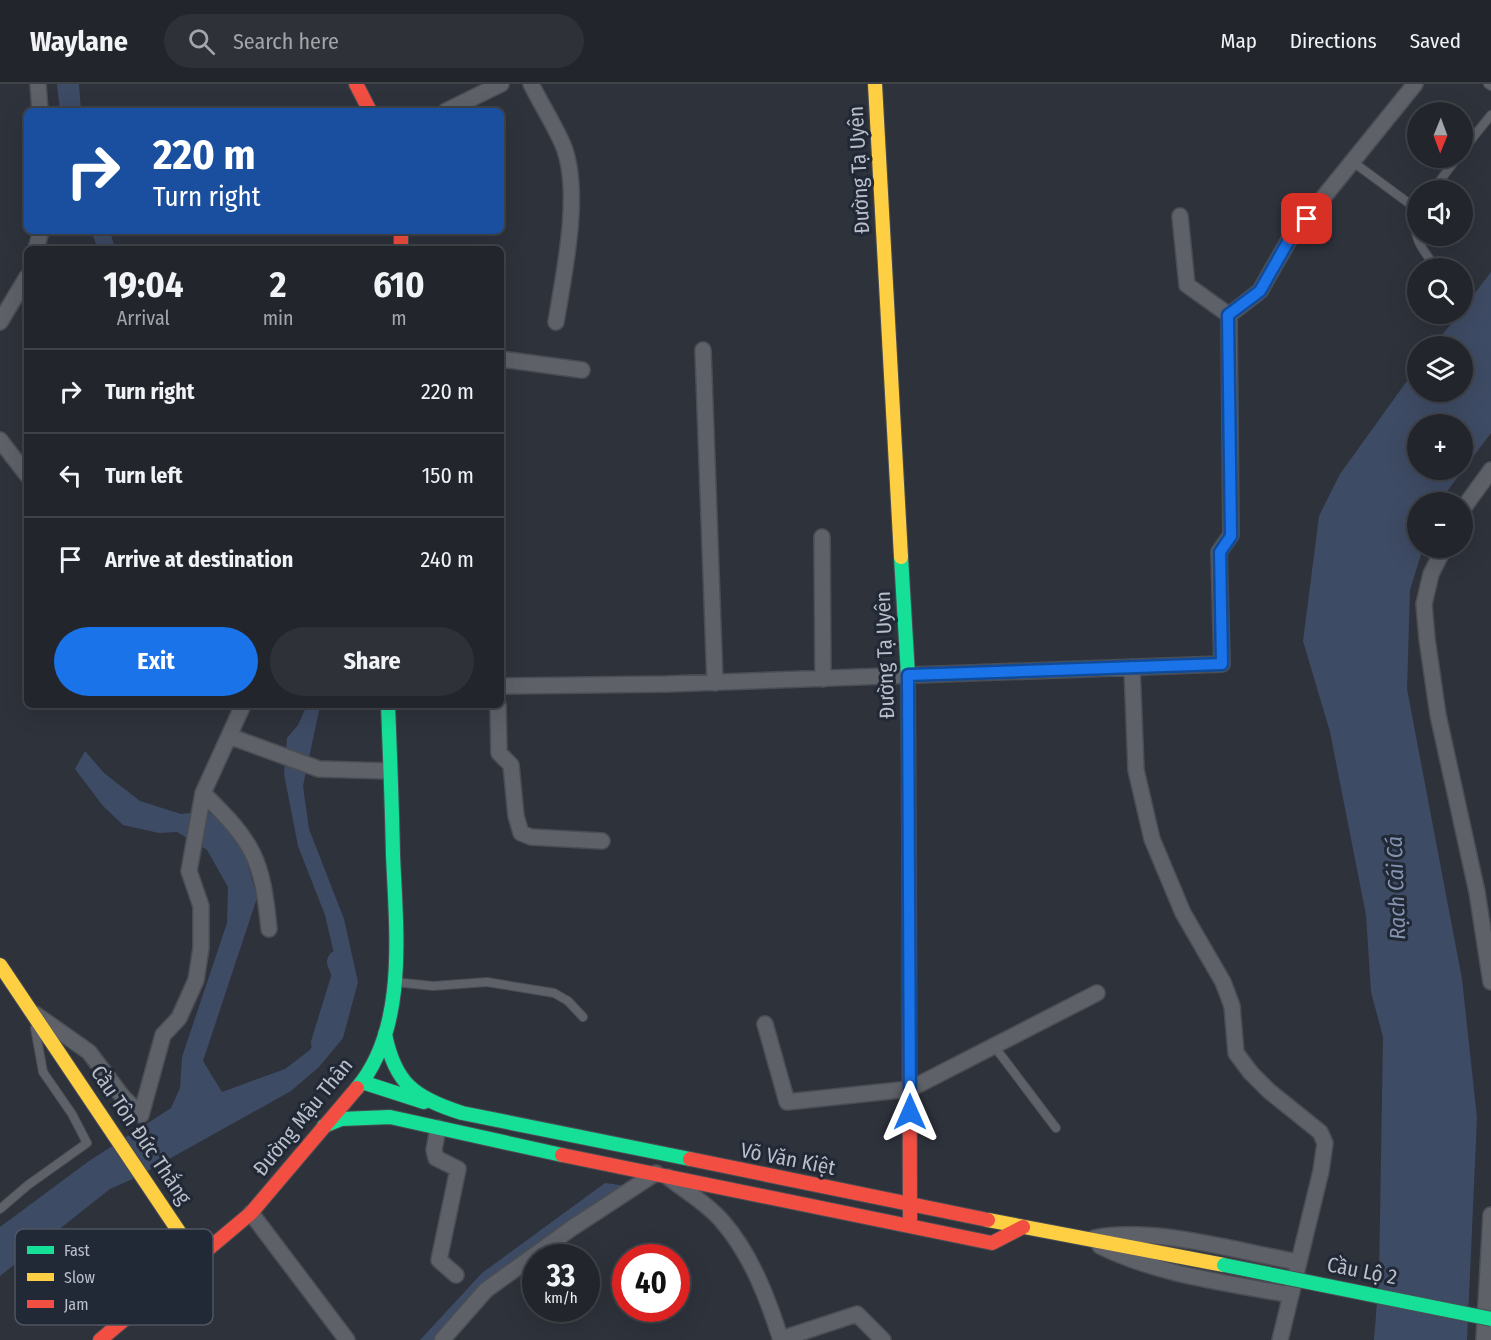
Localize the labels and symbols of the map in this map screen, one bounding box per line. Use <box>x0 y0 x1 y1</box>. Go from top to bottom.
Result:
north arrow <box>1407 102 1473 168</box>
street label: Đường Tạ Uyên <box>843 105 875 235</box>
pin <box>1281 193 1332 244</box>
street label: Đường Tạ Uyên <box>870 591 900 719</box>
water label: Rạch Cái Cá <box>1381 836 1411 940</box>
street label: Đường Mậu Thân <box>248 1053 358 1181</box>
street label: Cầu Tôn Đức Thắng <box>85 1061 197 1209</box>
position arrow <box>878 1080 942 1144</box>
street label: Võ Văn Kiệt <box>738 1137 838 1181</box>
legend <box>15 1229 213 1325</box>
text: Fast <box>64 1241 91 1260</box>
speed limit sign: 40 <box>612 1244 690 1322</box>
street label: Cầu Lộ 2 <box>1325 1251 1399 1291</box>
text: Slow <box>64 1268 95 1287</box>
text: Jam <box>64 1295 89 1314</box>

